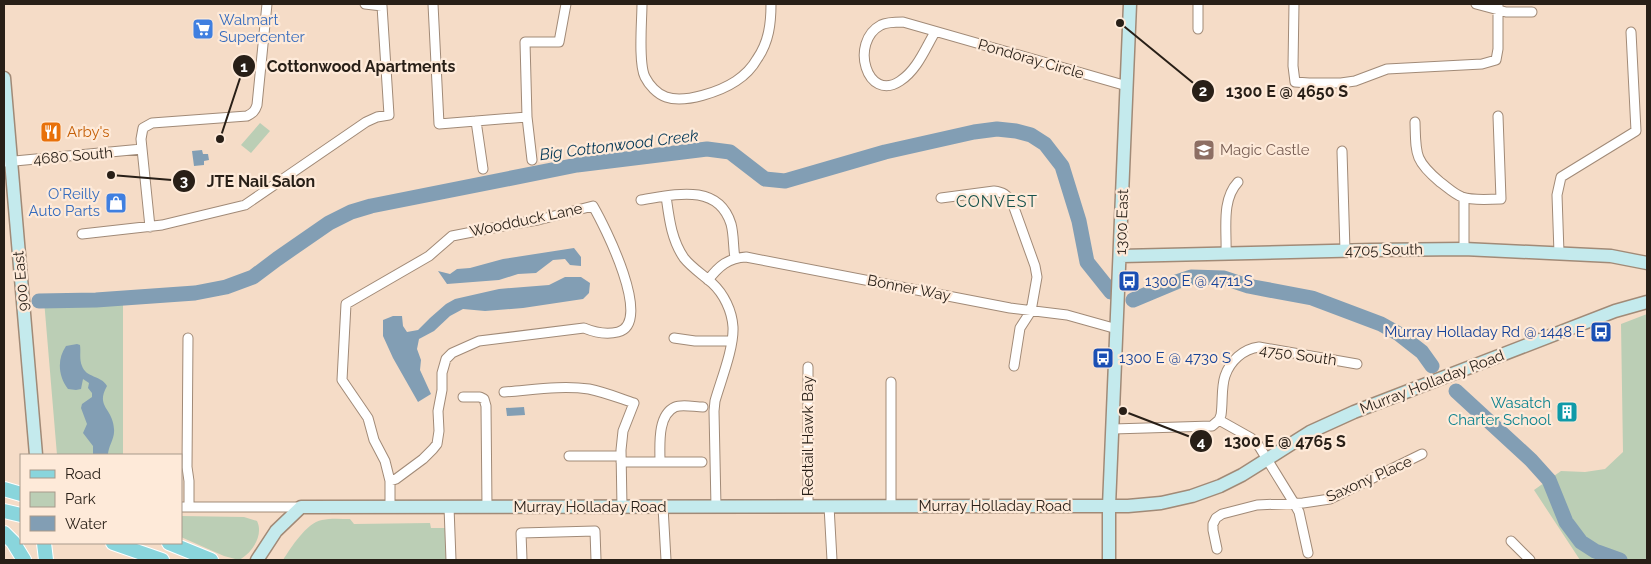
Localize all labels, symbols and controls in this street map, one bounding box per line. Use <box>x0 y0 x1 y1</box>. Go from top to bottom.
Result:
place label: Walmart Supercenter <box>219 11 305 46</box>
supermarket icon: Walmart Supercenter <box>191 17 215 41</box>
street label: Pondoray Circle <box>976 35 1086 83</box>
callout: Cottonwood Apartments <box>231 51 465 82</box>
text: Cottonwood Apartments <box>267 57 455 76</box>
text: 1 <box>240 58 248 76</box>
callout: 1300 E @ 4650 S <box>1191 76 1358 107</box>
text: 2 <box>1199 82 1207 100</box>
text: 1300 E @ 4650 S <box>1226 82 1348 101</box>
restaurant icon: Arby's <box>39 120 63 144</box>
place label: Arby's <box>67 123 110 141</box>
water label: Big Cottonwood Creek <box>538 126 700 164</box>
school or university icon: Magic Castle <box>1192 138 1216 162</box>
place label: Magic Castle <box>1220 141 1310 159</box>
street label: 4680 South <box>32 144 114 168</box>
callout: JTE Nail Salon <box>172 166 326 197</box>
text: 3 <box>180 172 188 190</box>
text: JTE Nail Salon <box>207 172 315 191</box>
place label: O'Reilly Auto Parts <box>29 185 100 220</box>
street label: 1300 East <box>1112 189 1132 255</box>
shop icon: O'Reilly Auto Parts <box>104 191 128 215</box>
district label: CONVEST <box>956 192 1038 211</box>
street label: Woodduck Lane <box>468 199 584 241</box>
street label: 4705 South <box>1345 240 1423 260</box>
street label: 900 East <box>9 250 33 312</box>
bus stop icon: 1300 E @ 4711 S <box>1117 269 1141 293</box>
street label: Bonner Way <box>866 271 952 305</box>
place label: 1300 E @ 4711 S <box>1145 272 1253 290</box>
bus stop icon: Murray Holladay Rd @ 1448 E <box>1589 320 1613 344</box>
place label: Murray Holladay Rd @ 1448 E <box>1384 323 1585 341</box>
street label: 4750 South <box>1258 341 1338 369</box>
bus stop icon: 1300 E @ 4730 S <box>1091 346 1115 370</box>
street label: Murray Holladay Road <box>1357 346 1507 418</box>
place label: 1300 E @ 4730 S <box>1119 349 1231 367</box>
street label: Redtail Hawk Bay <box>799 376 817 496</box>
place label: Wasatch Charter School <box>1448 394 1552 429</box>
building icon: Wasatch Charter School <box>1555 400 1579 424</box>
callout: 1300 E @ 4765 S <box>1189 426 1355 457</box>
text: 1300 E @ 4765 S <box>1224 432 1346 451</box>
text: 4 <box>1197 433 1206 451</box>
street label: Saxony Place <box>1323 452 1415 506</box>
legend <box>20 454 182 544</box>
text: Road <box>65 465 101 483</box>
text: Park <box>65 490 96 508</box>
street label: Murray Holladay Road <box>918 497 1072 515</box>
street label: Murray Holladay Road <box>513 498 667 516</box>
text: Water <box>65 515 108 533</box>

